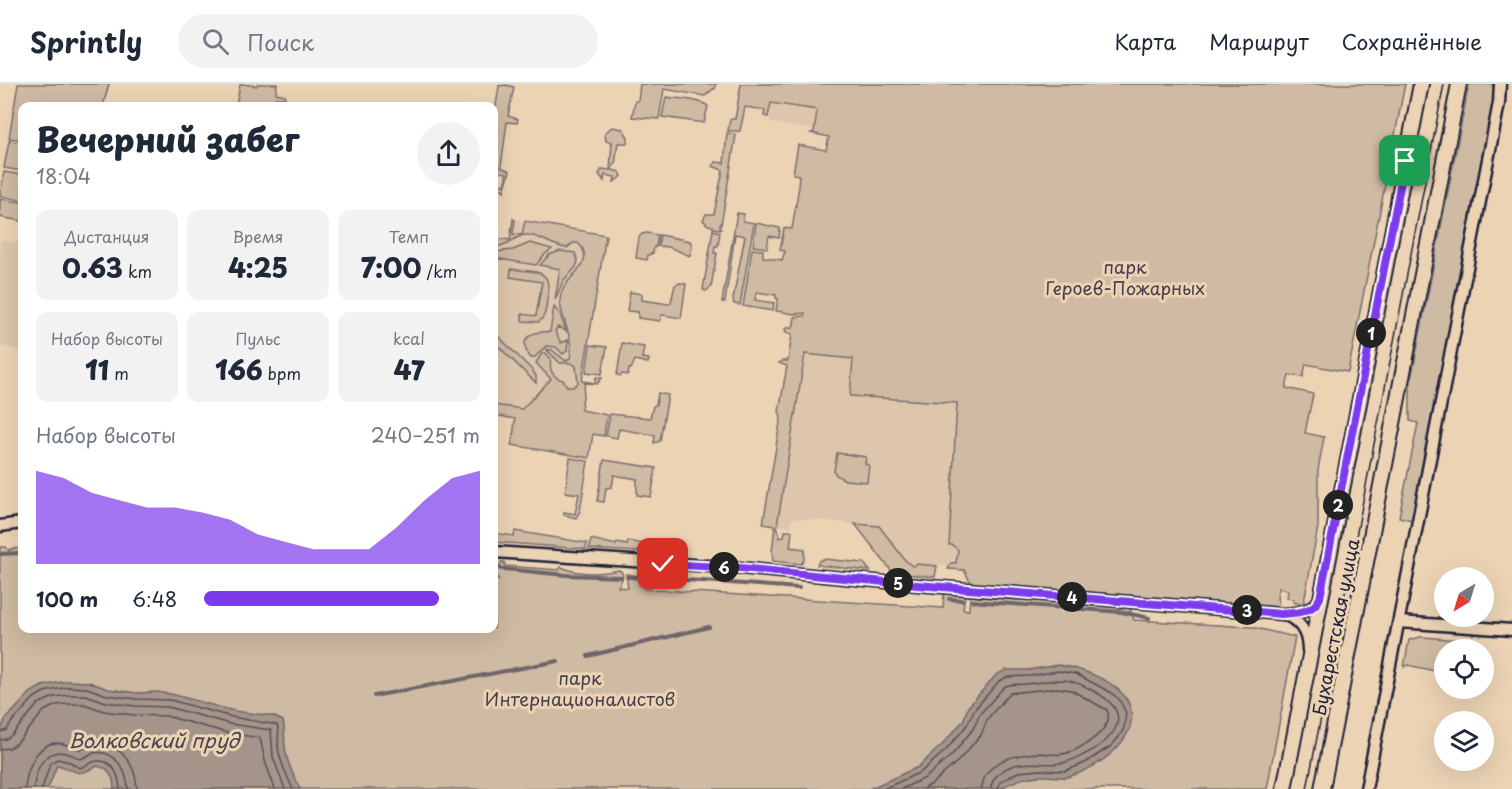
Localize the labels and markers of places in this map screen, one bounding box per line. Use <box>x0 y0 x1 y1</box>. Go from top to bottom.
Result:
pin <box>1379 135 1430 186</box>
pin: 1 <box>1356 318 1386 348</box>
pin: 2 <box>1323 490 1353 520</box>
pin <box>637 538 688 589</box>
pin: 6 <box>709 552 739 582</box>
pin: 5 <box>883 568 913 598</box>
pin: 4 <box>1057 582 1087 612</box>
pin: 3 <box>1232 595 1262 625</box>

